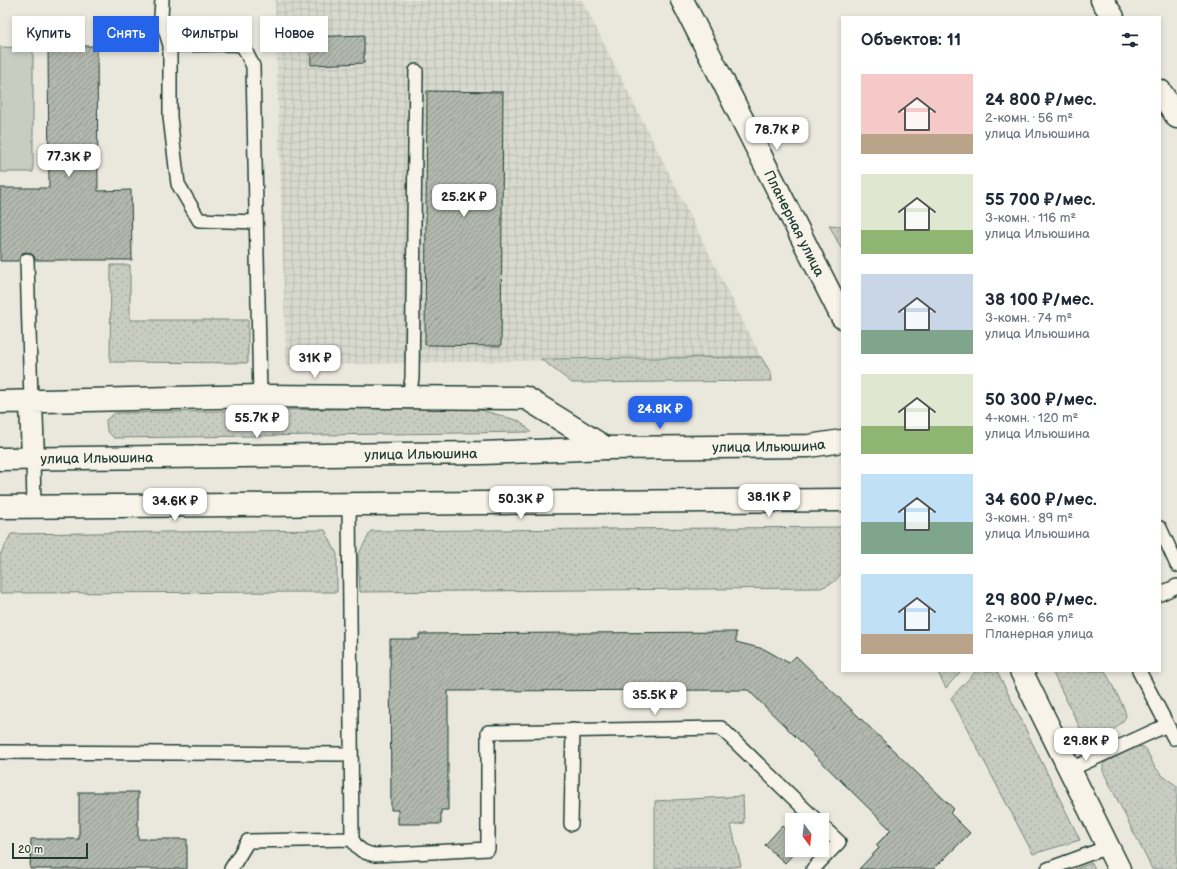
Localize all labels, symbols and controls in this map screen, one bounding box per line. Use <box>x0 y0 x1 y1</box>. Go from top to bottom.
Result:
chip: Купить <box>12 16 85 52</box>
chip: Снять <box>93 16 159 52</box>
chip: Фильтры <box>167 16 252 52</box>
chip: Новое <box>260 16 328 52</box>
icon: filters <box>1119 29 1141 51</box>
text: Объектов: 11 <box>861 30 961 50</box>
icon: home <box>893 90 941 138</box>
text: 24 800 ₽/мес. <box>985 90 1096 110</box>
text: 2-комн. · 56 m² <box>985 110 1073 126</box>
pin: 78.7K ₽ <box>740 117 814 151</box>
text: 78.7K ₽ <box>755 122 799 138</box>
text: улица Ильюшина <box>985 126 1090 142</box>
pin: 77.3K ₽ <box>32 144 106 178</box>
text: 77.3K ₽ <box>47 149 91 165</box>
street label: Планерная улица <box>761 167 829 280</box>
pin: 25.2K ₽ <box>427 184 501 218</box>
text: 25.2K ₽ <box>441 189 487 205</box>
icon: home <box>893 190 941 238</box>
text: 55 700 ₽/мес. <box>985 190 1096 210</box>
text: 3-комн. · 116 m² <box>985 210 1076 226</box>
text: улица Ильюшина <box>985 226 1090 242</box>
icon: home <box>893 290 941 338</box>
text: 38 100 ₽/мес. <box>985 290 1094 310</box>
text: 3-комн. · 74 m² <box>985 310 1072 326</box>
text: улица Ильюшина <box>985 326 1090 342</box>
pin: 31K ₽ <box>287 345 343 379</box>
text: 31K ₽ <box>299 350 331 366</box>
icon: home <box>893 390 941 438</box>
text: 50 300 ₽/мес. <box>985 390 1097 410</box>
pin: 24.8K ₽ <box>623 396 697 430</box>
text: 24.8K ₽ <box>637 401 683 417</box>
pin: 55.7K ₽ <box>220 405 294 439</box>
text: 55.7K ₽ <box>235 410 279 426</box>
text: 4-комн. · 120 m² <box>985 410 1078 426</box>
text: улица Ильюшина <box>985 426 1090 442</box>
street label: улица Ильюшина <box>712 435 827 455</box>
street label: улица Ильюшина <box>364 445 478 463</box>
street label: улица Ильюшина <box>40 449 154 467</box>
pin: 38.1K ₽ <box>732 484 806 518</box>
pin: 50.3K ₽ <box>484 486 558 520</box>
pin: 34.6K ₽ <box>138 488 212 522</box>
text: 38.1K ₽ <box>747 489 791 505</box>
icon: home <box>893 490 941 538</box>
text: 34 600 ₽/мес. <box>985 490 1097 510</box>
text: 50.3K ₽ <box>498 491 544 507</box>
text: 34.6K ₽ <box>152 493 198 509</box>
text: 3-комн. · 89 m² <box>985 510 1073 526</box>
text: улица Ильюшина <box>985 526 1090 542</box>
icon: home <box>893 590 941 638</box>
text: 29 800 ₽/мес. <box>985 590 1097 610</box>
text: 2-комн. · 66 m² <box>985 610 1074 626</box>
text: Планерная улица <box>985 626 1093 642</box>
pin: 35.5K ₽ <box>618 682 692 716</box>
text: 35.5K ₽ <box>632 687 678 703</box>
pin: 29.8K ₽ <box>1049 728 1123 762</box>
text: 29.8K ₽ <box>1063 733 1109 749</box>
north arrow <box>785 813 829 857</box>
map controls <box>785 813 829 857</box>
scale bar <box>12 841 88 860</box>
text: 20 m <box>18 843 43 856</box>

